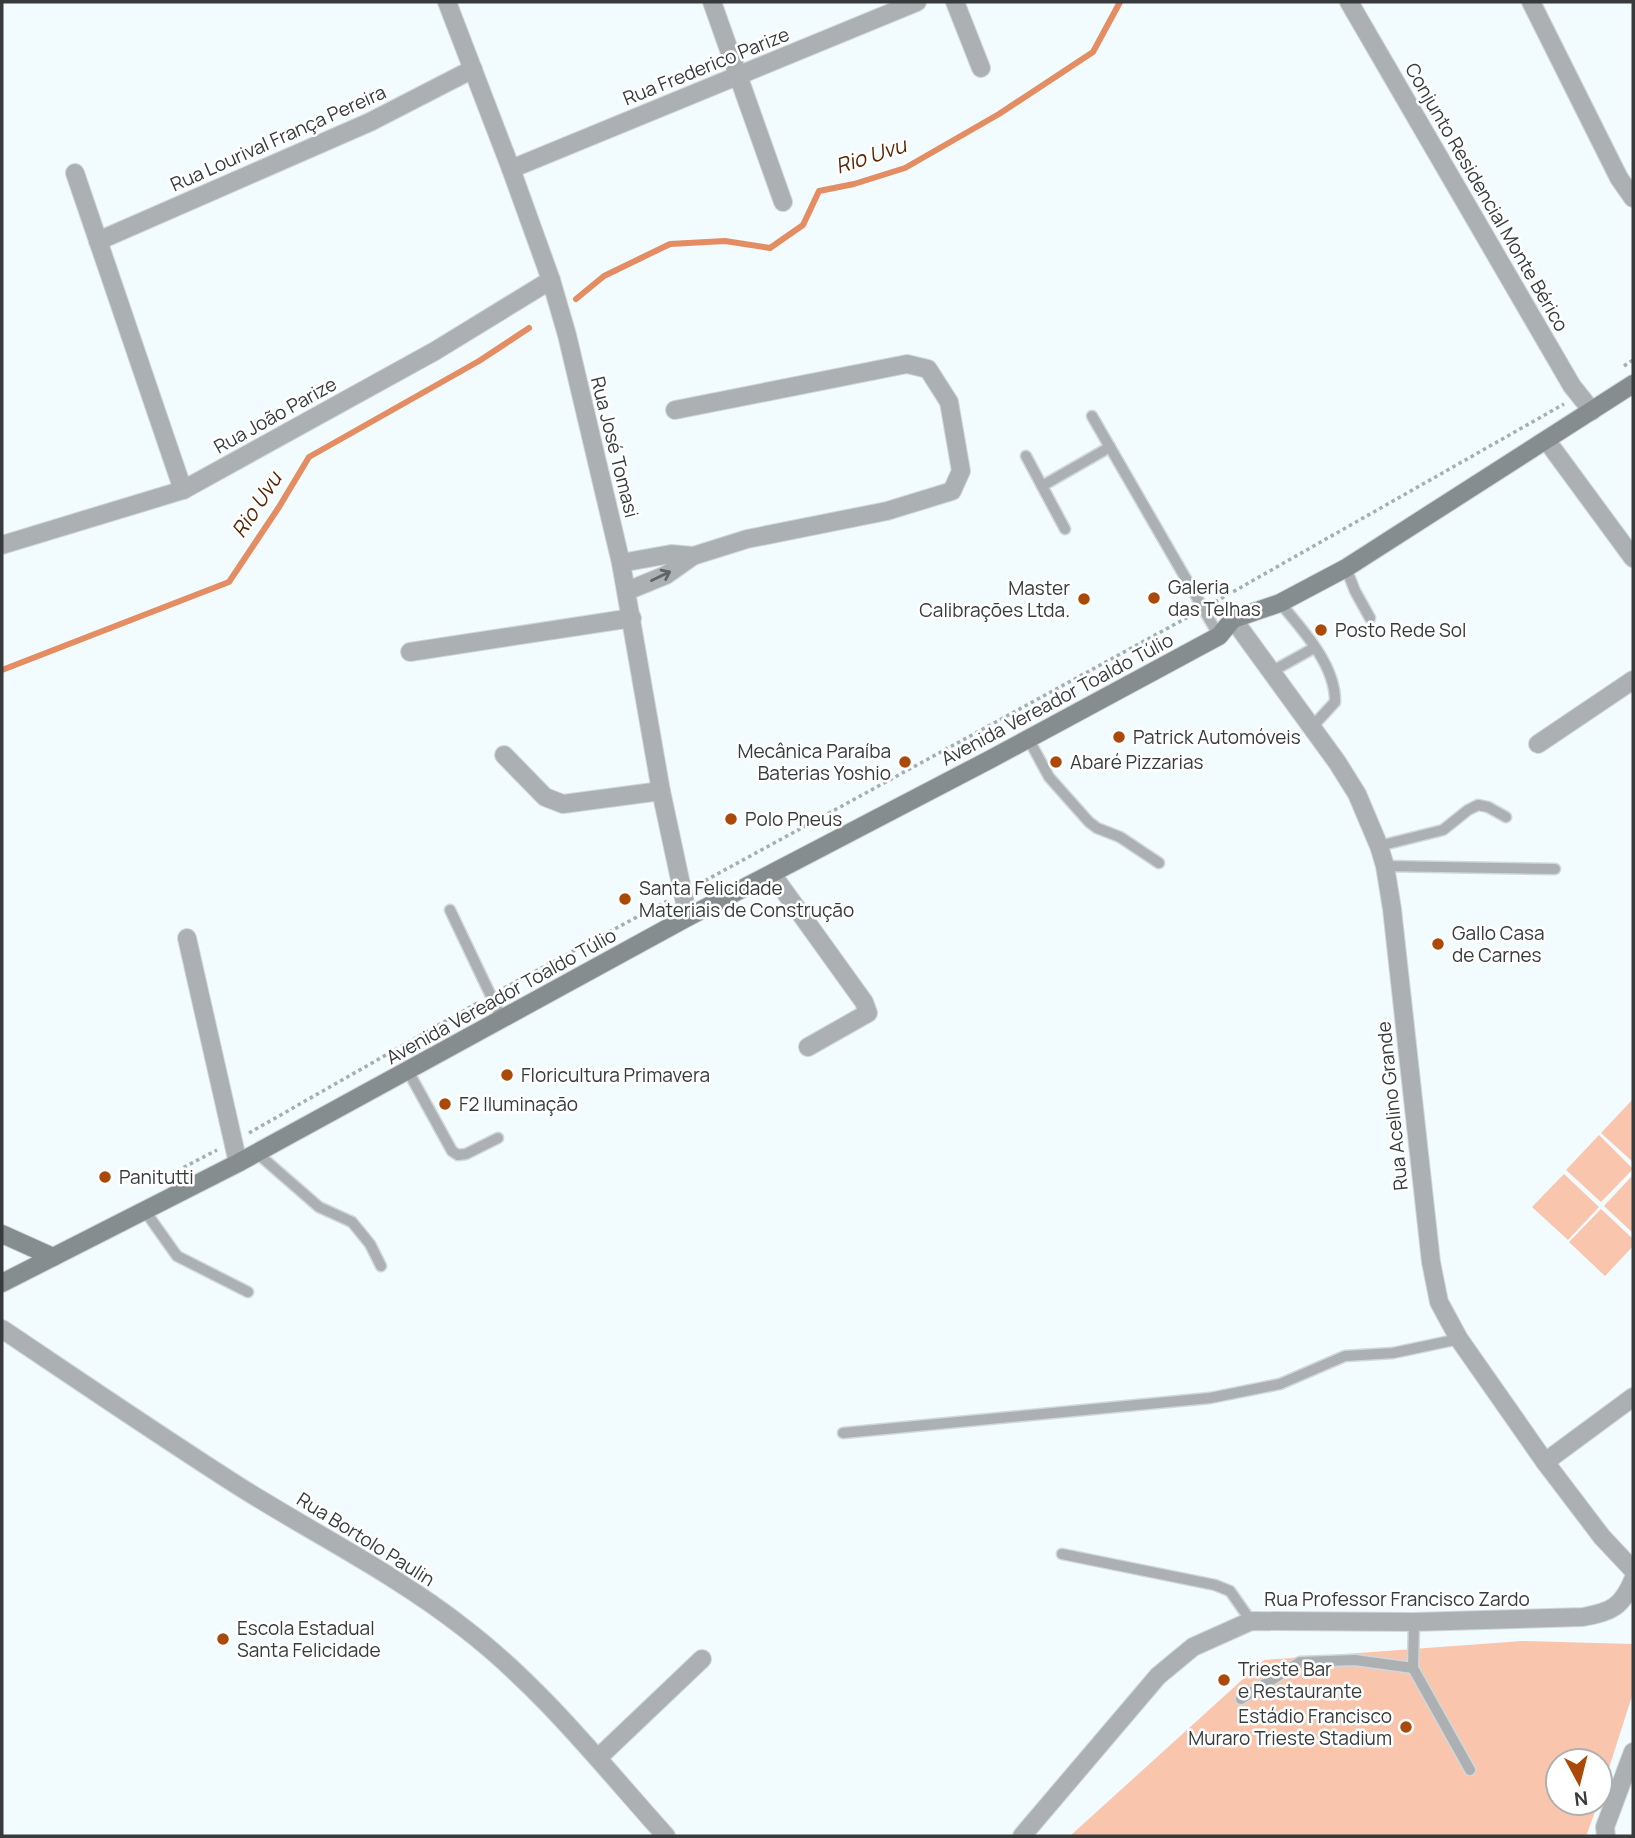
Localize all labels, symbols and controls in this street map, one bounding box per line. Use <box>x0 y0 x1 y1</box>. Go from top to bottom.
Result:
street label: Rua Frederico Parize <box>619 21 793 111</box>
street label: Conjunto Residencial Monte Bérico <box>1399 58 1575 336</box>
street label: Rua Lourival França Pereira <box>166 79 390 197</box>
water label: Rio Uvu <box>832 130 911 180</box>
street label: Rua João Parize <box>209 371 341 459</box>
street label: Rua José Tomasi <box>585 374 645 520</box>
water label: Rio Uvu <box>225 465 289 543</box>
one-way arrow <box>650 569 671 583</box>
place label: Galeria das Telhas <box>1168 574 1261 622</box>
place label: Master Calibrações Ltda. <box>919 575 1070 623</box>
marker: Galeria das Telhas <box>1146 590 1162 606</box>
marker: Master Calibrações Ltda. <box>1076 591 1092 607</box>
place label: Posto Rede Sol <box>1335 617 1466 643</box>
marker: Posto Rede Sol <box>1313 622 1329 638</box>
street label: Avenida Vereador Toaldo Túlio <box>936 627 1178 771</box>
place label: Patrick Automóveis <box>1133 724 1301 750</box>
marker: Patrick Automóveis <box>1111 729 1127 745</box>
place label: Mecânica Paraíba Baterias Yoshio <box>738 738 891 786</box>
place label: Abaré Pizzarias <box>1070 749 1203 775</box>
marker: Mecânica Paraíba Baterias Yoshio <box>897 754 913 770</box>
marker: Abaré Pizzarias <box>1048 754 1064 770</box>
place label: Polo Pneus <box>745 806 842 832</box>
marker: Polo Pneus <box>723 811 739 827</box>
place label: Santa Felicidade Materiais de Construção <box>639 875 854 923</box>
marker: Santa Felicidade Materiais de Construção <box>617 891 633 907</box>
place label: Gallo Casa de Carnes <box>1452 920 1545 968</box>
street label: Avenida Vereador Toaldo Túlio <box>381 922 621 1070</box>
marker: Gallo Casa de Carnes <box>1430 936 1446 952</box>
street label: Rua Acelino Grande <box>1370 1020 1414 1192</box>
place label: Floricultura Primavera <box>521 1062 710 1088</box>
marker: Floricultura Primavera <box>499 1067 515 1083</box>
place label: F2 Iluminação <box>459 1091 578 1117</box>
marker: F2 Iluminação <box>437 1096 453 1112</box>
place label: Panitutti <box>119 1164 194 1190</box>
marker: Panitutti <box>97 1169 113 1185</box>
street label: Rua Bortolo Paulin <box>292 1486 440 1592</box>
street label: Rua Professor Francisco Zardo <box>1264 1586 1530 1612</box>
place label: Escola Estadual Santa Felicidade <box>237 1615 381 1663</box>
marker: Escola Estadual Santa Felicidade <box>215 1631 231 1647</box>
place label: Trieste Bar e Restaurante <box>1238 1656 1362 1704</box>
marker: Trieste Bar e Restaurante <box>1216 1672 1232 1688</box>
place label: Estádio Francisco Muraro Trieste Stadium <box>1188 1703 1392 1751</box>
marker: Estádio Francisco Muraro Trieste Stadium <box>1398 1719 1414 1735</box>
north arrow <box>1544 1747 1614 1817</box>
text: N <box>1573 1785 1589 1813</box>

